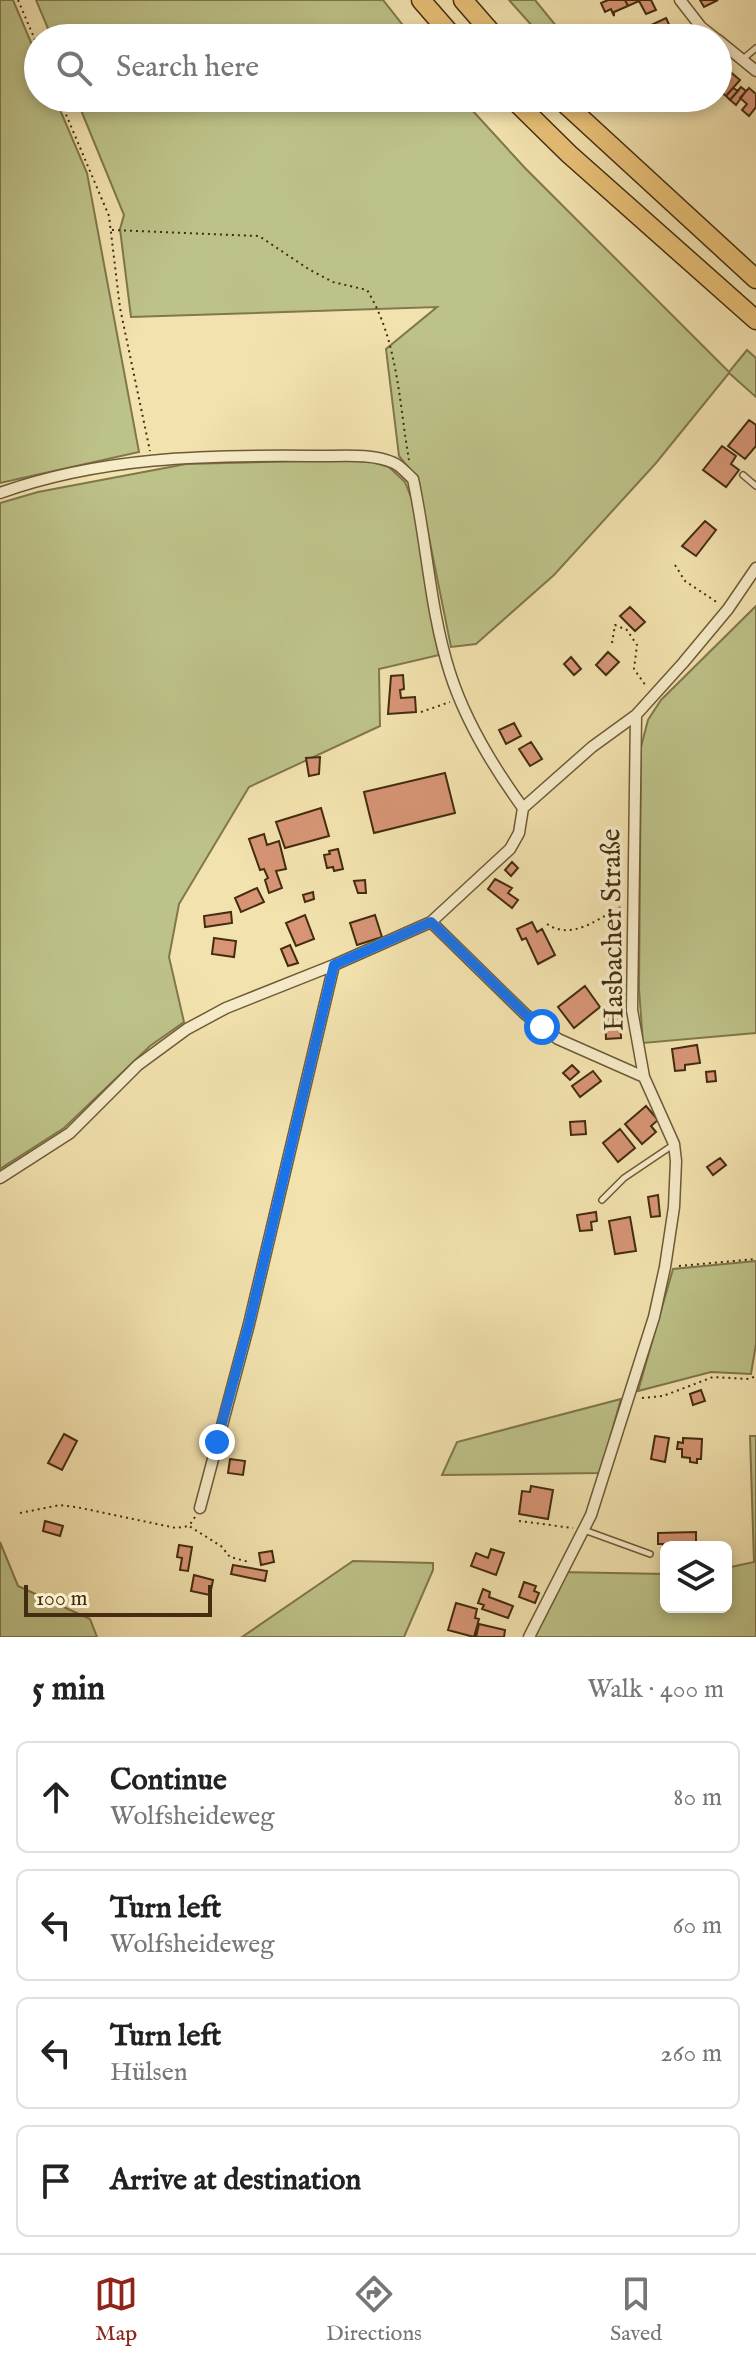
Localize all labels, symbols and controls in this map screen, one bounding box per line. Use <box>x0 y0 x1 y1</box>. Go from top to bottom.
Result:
search box <box>24 24 732 112</box>
icon: search <box>52 46 96 90</box>
text: Search here <box>116 49 259 87</box>
street label: Hasbacher Straße <box>594 828 633 1032</box>
route start <box>524 1009 560 1045</box>
route end <box>199 1424 235 1460</box>
map controls <box>660 1541 732 1613</box>
button: layers <box>660 1541 732 1613</box>
scale bar <box>24 1581 212 1617</box>
text: 100 m <box>36 1585 88 1613</box>
text: 5 min <box>32 1668 105 1711</box>
text: Walk · 400 m <box>587 1673 724 1706</box>
text: Continue <box>110 1762 227 1800</box>
icon: ahead <box>34 1775 78 1819</box>
text: 80 m <box>673 1781 722 1814</box>
text: Wolfsheideweg <box>110 1800 274 1833</box>
text: Turn left <box>110 1890 221 1928</box>
icon: left <box>34 1903 78 1947</box>
text: 60 m <box>673 1909 722 1942</box>
text: Wolfsheideweg <box>110 1928 274 1961</box>
text: Turn left <box>110 2018 221 2056</box>
icon: left <box>34 2031 78 2075</box>
text: 260 m <box>660 2037 722 2070</box>
text: Hülsen <box>110 2056 188 2089</box>
icon: arrive <box>34 2159 78 2203</box>
text: Arrive at destination <box>110 2162 361 2200</box>
tab: Map <box>94 2272 138 2348</box>
tab: Directions <box>326 2272 422 2348</box>
tab: Saved <box>610 2272 662 2348</box>

